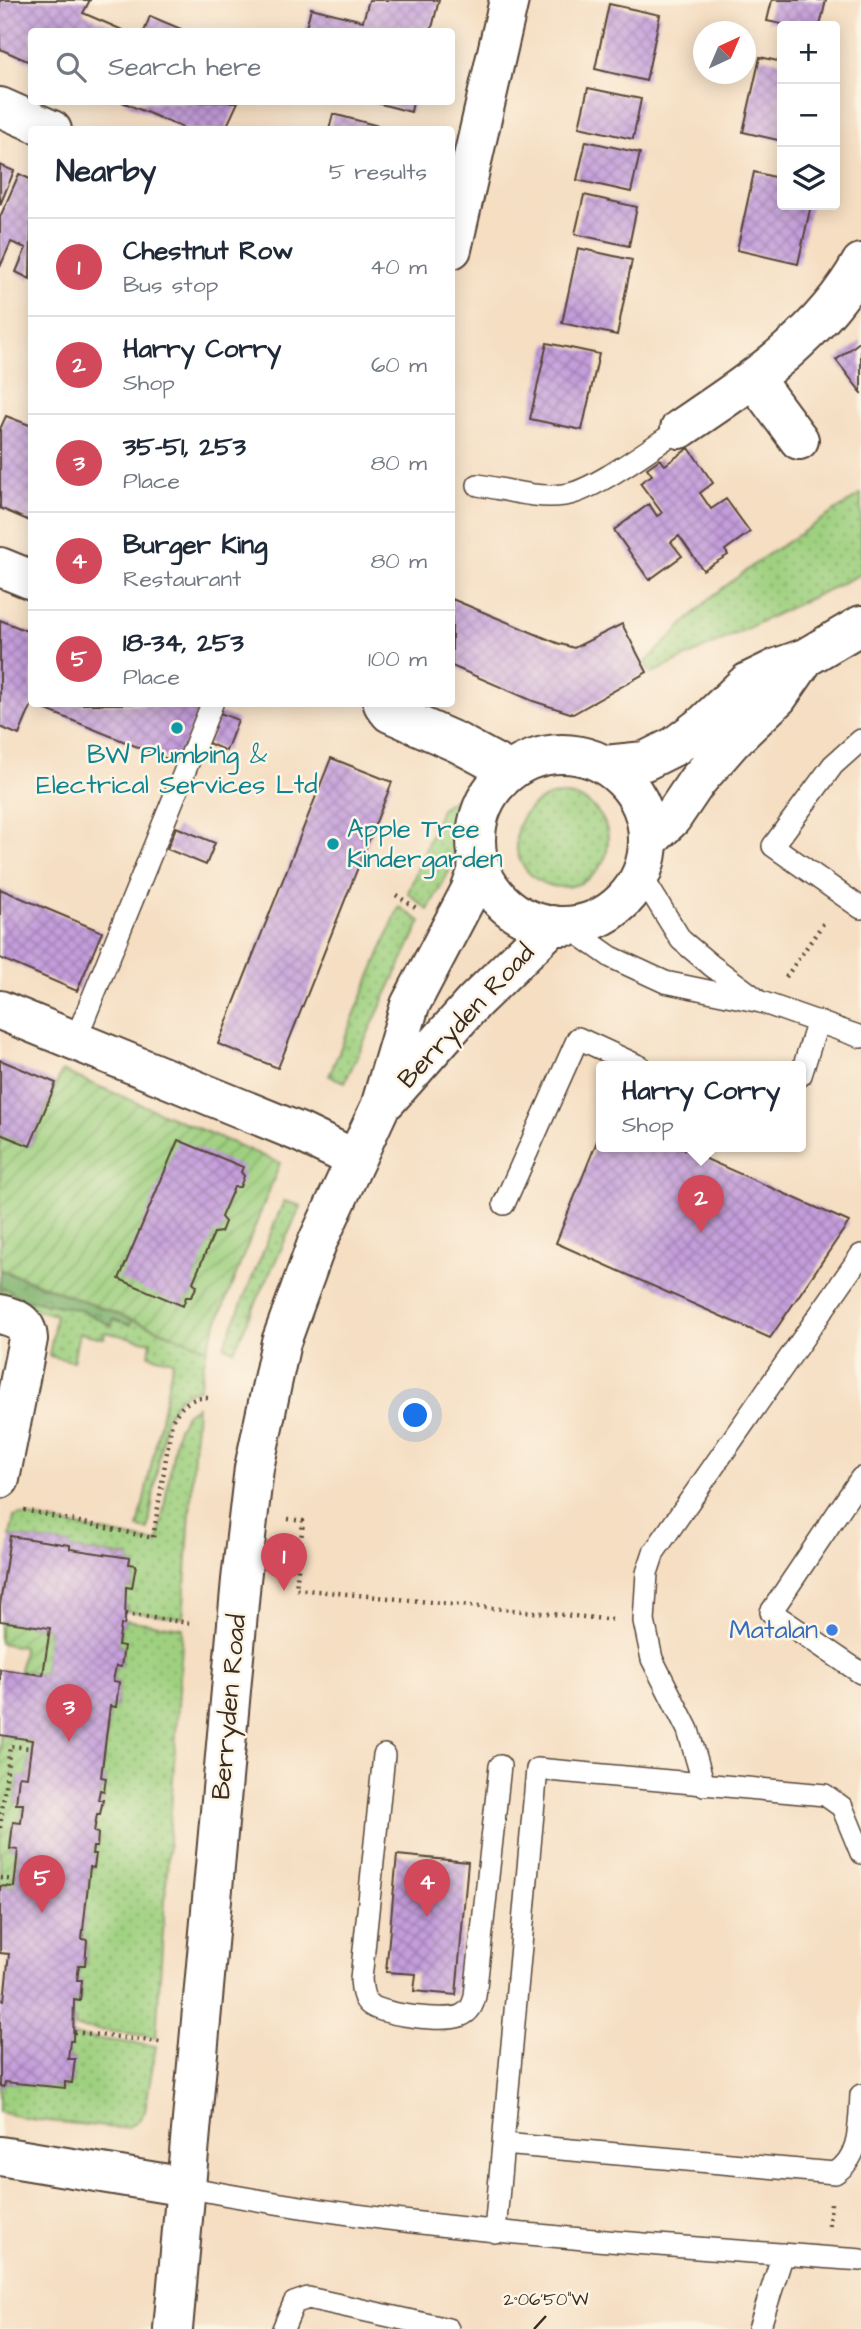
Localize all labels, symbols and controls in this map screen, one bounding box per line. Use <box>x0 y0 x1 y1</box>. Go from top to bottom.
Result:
north arrow <box>693 21 756 84</box>
map controls <box>777 21 840 210</box>
button: + <box>777 21 840 84</box>
search box <box>28 28 455 105</box>
icon: search <box>52 48 90 86</box>
text: Search here <box>108 49 261 85</box>
button: − <box>777 84 840 147</box>
button: layers <box>777 147 840 210</box>
text: Nearby <box>56 151 156 193</box>
text: 5 results <box>329 156 427 188</box>
text: Chestnut Row <box>123 233 293 269</box>
text: 1 <box>78 251 80 283</box>
text: 40 m <box>370 251 427 283</box>
text: Bus stop <box>123 269 218 301</box>
text: Harry Corry <box>123 331 281 367</box>
text: 2 <box>72 349 86 381</box>
text: 60 m <box>371 349 427 381</box>
text: Shop <box>123 367 175 399</box>
text: 35-51, 253 <box>123 429 246 465</box>
text: 3 <box>73 447 85 479</box>
text: 80 m <box>370 447 427 479</box>
text: Place <box>123 465 180 497</box>
text: Burger King <box>123 527 267 563</box>
text: 4 <box>71 545 87 577</box>
text: 80 m <box>370 545 427 577</box>
text: Restaurant <box>123 563 241 595</box>
text: 18-34, 253 <box>123 625 244 661</box>
text: 5 <box>71 643 87 675</box>
text: 100 m <box>368 643 427 675</box>
text: Place <box>123 661 180 693</box>
marker: BW Plumbing & Electrical Services Ltd <box>169 720 185 736</box>
place label: BW Plumbing & Electrical Services Ltd <box>36 737 318 803</box>
place label: Apple Tree Kindergarden <box>347 811 503 879</box>
marker: Apple Tree Kindergarden <box>325 836 341 852</box>
street label: Berryden Road <box>389 936 544 1098</box>
popup <box>596 1061 806 1152</box>
text: Harry Corry <box>622 1073 780 1109</box>
text: Shop <box>622 1109 674 1141</box>
pin: 2 <box>678 1175 724 1233</box>
your location <box>398 1398 432 1432</box>
pin: 1 <box>261 1533 307 1591</box>
place label: Matalan <box>729 1612 818 1648</box>
street label: Berryden Road <box>203 1613 257 1801</box>
marker: Matalan <box>824 1622 840 1638</box>
pin: 3 <box>46 1684 92 1742</box>
pin: 5 <box>19 1855 65 1913</box>
pin: 4 <box>404 1859 450 1917</box>
text: 2°06'50"W <box>503 2287 589 2312</box>

